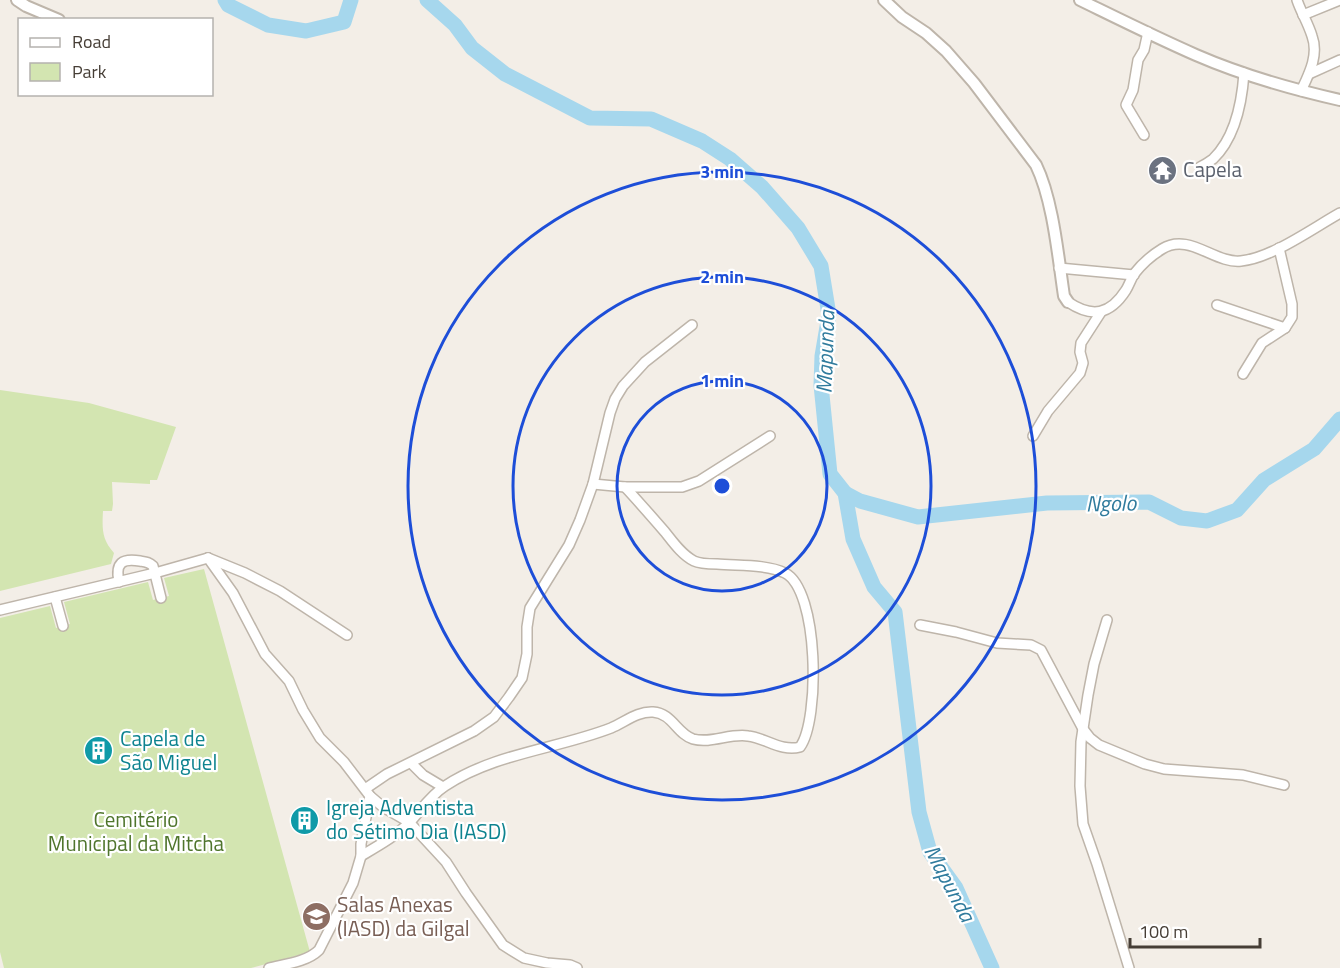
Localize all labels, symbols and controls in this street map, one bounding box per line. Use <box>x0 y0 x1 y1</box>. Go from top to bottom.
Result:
legend <box>18 18 213 96</box>
text: Road <box>72 28 111 55</box>
text: Park <box>72 58 107 85</box>
place label: Capela <box>1183 153 1242 185</box>
temple icon: Capela <box>1146 154 1178 186</box>
text: 3 min <box>700 158 744 185</box>
text: 2 min <box>700 263 744 290</box>
water label: Mapunda <box>807 308 844 394</box>
text: 1 min <box>700 367 744 394</box>
centre of rings <box>712 476 732 496</box>
water label: Ngolo <box>1085 486 1138 520</box>
place label: Capela de São Miguel <box>120 722 217 778</box>
building icon: Capela de São Miguel <box>83 735 115 767</box>
place label: Igreja Adventista do Sétimo Dia (IASD) <box>326 791 507 847</box>
park label: Cemitério Municipal da Mitcha <box>48 803 225 859</box>
building icon: Igreja Adventista do Sétimo Dia (IASD) <box>289 804 321 836</box>
water label: Mapunda <box>916 838 985 929</box>
place label: Salas Anexas (IASD) da Gilgal <box>337 888 470 944</box>
school or university icon: Salas Anexas (IASD) da Gilgal <box>300 901 332 933</box>
scale bar <box>1130 911 1260 949</box>
text: 100 m <box>1139 918 1188 945</box>

